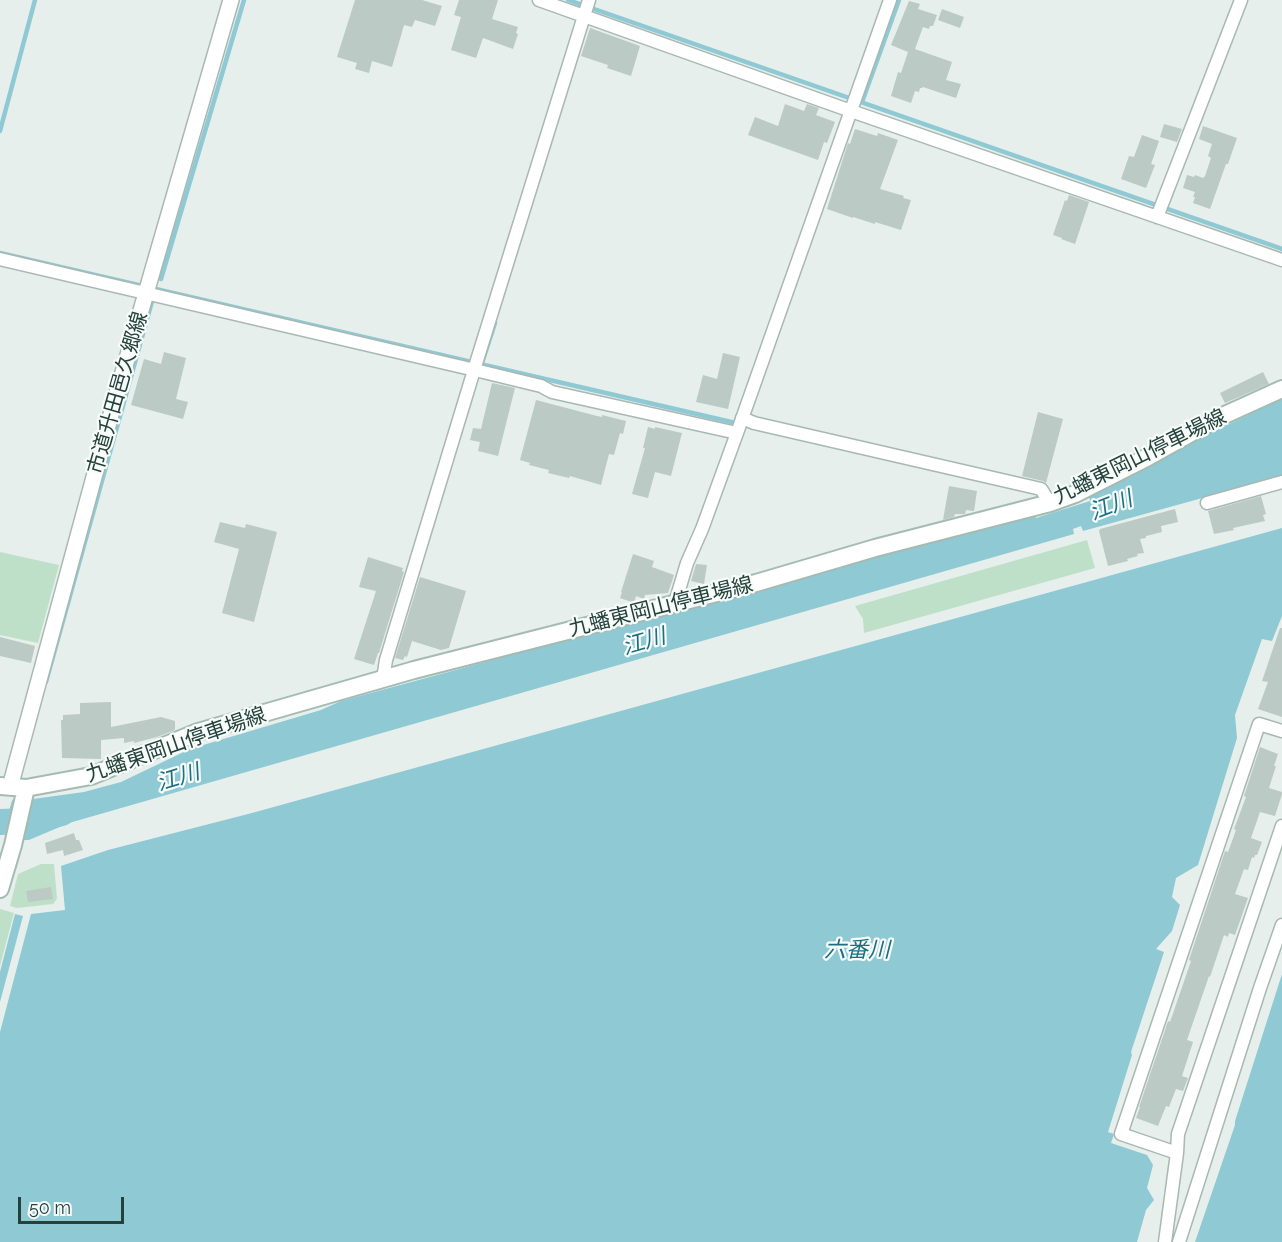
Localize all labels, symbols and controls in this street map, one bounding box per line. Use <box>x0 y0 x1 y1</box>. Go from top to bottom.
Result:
street label: 市道升田邑久郷線 <box>83 309 153 477</box>
street label: 九蟠東岡山停車場線 <box>1050 404 1230 510</box>
water label: 江川 <box>1086 486 1136 526</box>
street label: 九蟠東岡山停車場線 <box>566 572 756 642</box>
water label: 江川 <box>619 623 669 661</box>
street label: 九蟠東岡山停車場線 <box>83 702 269 788</box>
water label: 江川 <box>153 759 203 797</box>
water label: 六番川 <box>824 937 890 963</box>
scale bar <box>21 1185 128 1223</box>
text: 50 m <box>29 1197 71 1218</box>

